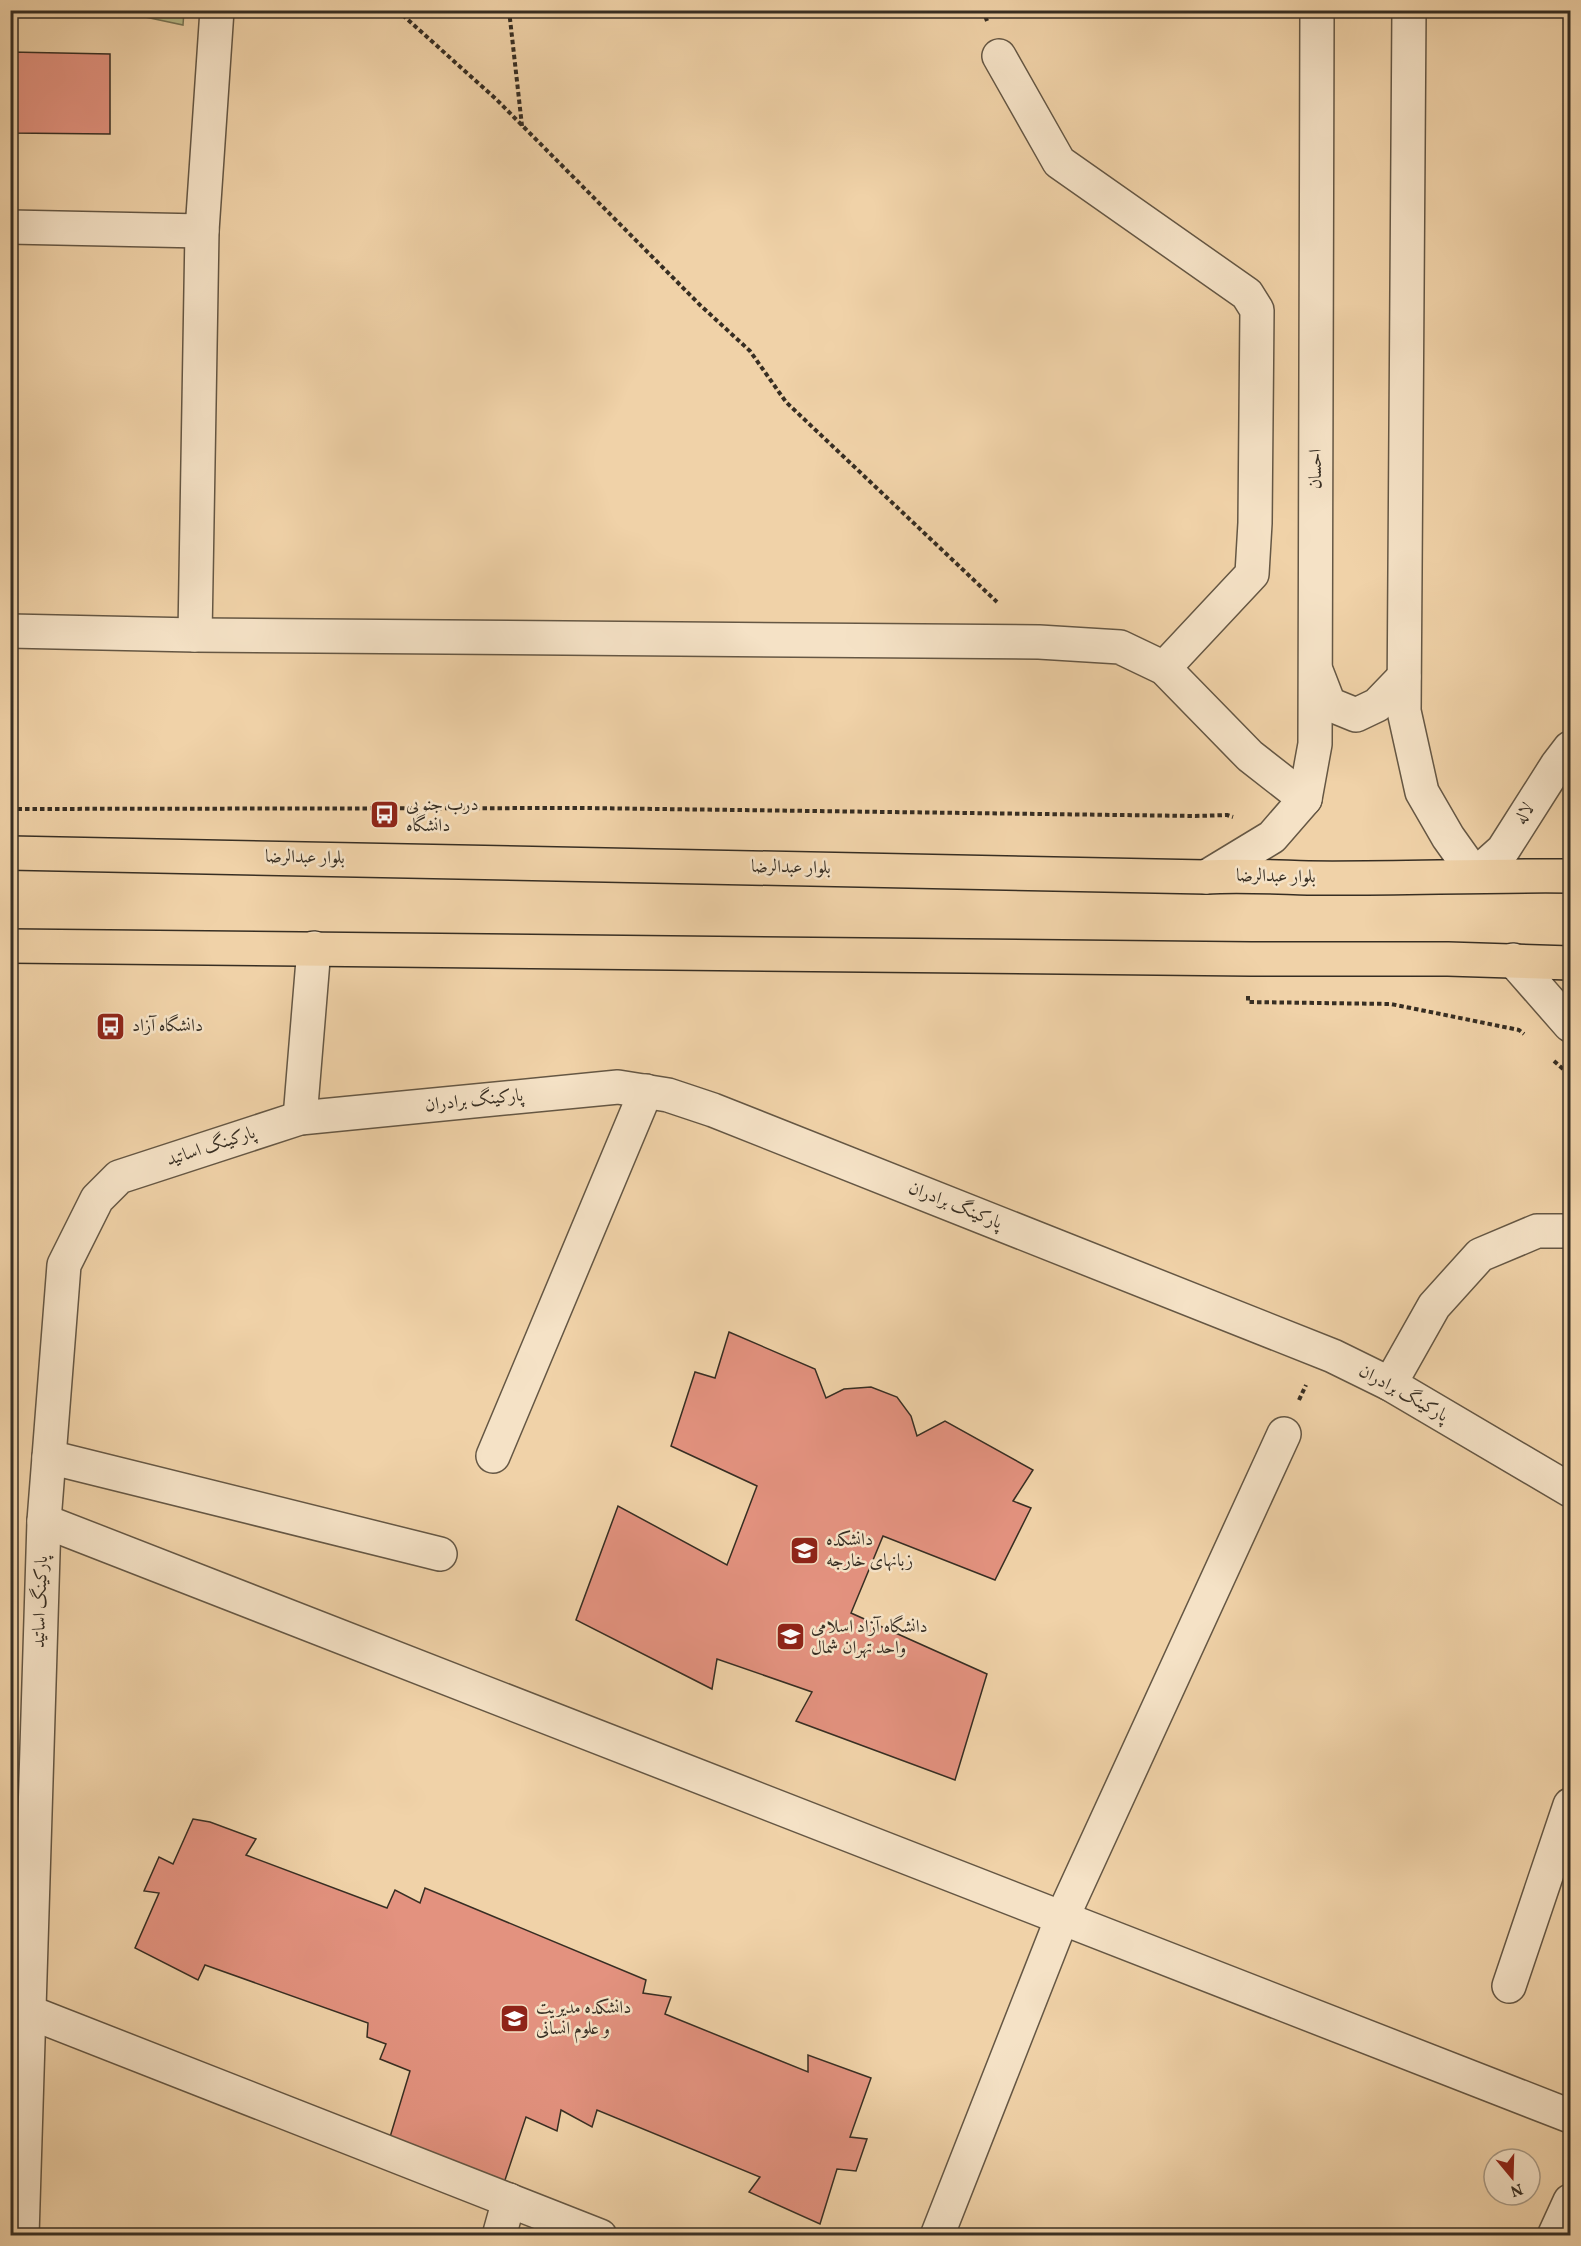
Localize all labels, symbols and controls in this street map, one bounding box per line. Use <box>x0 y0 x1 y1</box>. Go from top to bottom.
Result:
street label: احسان <box>1304 449 1329 489</box>
place label: درب جنوبی دانشگاه <box>406 793 479 839</box>
street label: لاله <box>1509 798 1541 830</box>
bus stop icon: درب جنوبی دانشگاه <box>369 799 401 831</box>
street label: بلوار عبدالرضا <box>265 845 345 871</box>
street label: بلوار عبدالرضا <box>751 855 831 881</box>
street label: بلوار عبدالرضا <box>1236 864 1316 890</box>
bus stop icon: دانشگاه آزاد <box>95 1010 127 1042</box>
place label: دانشگاه آزاد <box>132 1013 203 1039</box>
street label: پارکینگ برادران <box>424 1082 526 1119</box>
street label: پارکینگ اساتید <box>163 1119 260 1173</box>
street label: پارکینگ برادران <box>905 1175 1007 1237</box>
street label: پارکینگ برادران <box>1354 1358 1454 1430</box>
place label: دانشکده زبانهای خارجه <box>826 1528 913 1574</box>
school or university icon: دانشکده زبانهای خارجه <box>789 1534 821 1566</box>
street label: پارکینگ اساتید <box>26 1554 55 1649</box>
place label: دانشگاه آزاد اسلامی واحد تهران شمال <box>811 1614 928 1661</box>
school or university icon: دانشگاه آزاد اسلامی واحد تهران شمال <box>774 1621 806 1653</box>
place label: دانشکده مدیریت و علوم انسانی <box>536 1996 631 2044</box>
school or university icon: دانشکده مدیریت و علوم انسانی <box>499 2002 531 2034</box>
north arrow <box>1482 2147 1542 2207</box>
text: N <box>1507 2177 1525 2202</box>

